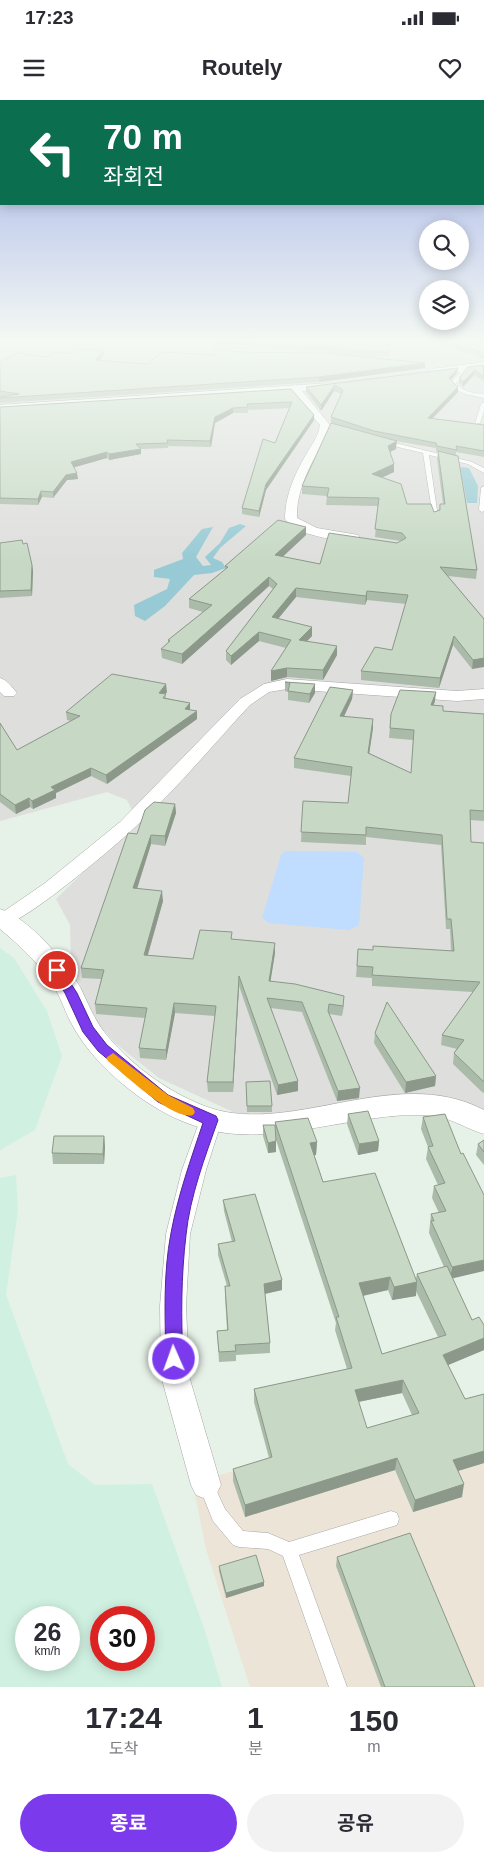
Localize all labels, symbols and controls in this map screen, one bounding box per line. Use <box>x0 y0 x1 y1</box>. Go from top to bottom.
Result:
text: 17:23 <box>25 7 74 28</box>
icon: menu <box>20 54 48 82</box>
icon: heart <box>436 54 464 82</box>
text: Routely <box>202 55 282 80</box>
text: 70 m <box>103 117 183 156</box>
icon: left <box>20 120 85 185</box>
text: 좌회전 <box>103 164 164 189</box>
map controls <box>419 220 469 330</box>
button: search <box>419 220 469 270</box>
button: layers <box>419 280 469 330</box>
pin <box>36 949 78 991</box>
icon: arrive <box>43 956 71 984</box>
position arrow <box>147 1332 199 1384</box>
speed limit sign: 30 <box>90 1606 155 1671</box>
text: 26 <box>34 1618 61 1646</box>
text: km/h <box>34 1644 61 1658</box>
text: 17:24 <box>85 1701 162 1734</box>
text: 1 <box>247 1701 264 1734</box>
text: 150 <box>349 1704 399 1737</box>
text: m <box>367 1738 380 1755</box>
text: 도착 <box>109 1740 138 1757</box>
text: 분 <box>248 1740 263 1757</box>
button: 종료 <box>20 1794 237 1852</box>
button: 공유 <box>247 1794 464 1852</box>

